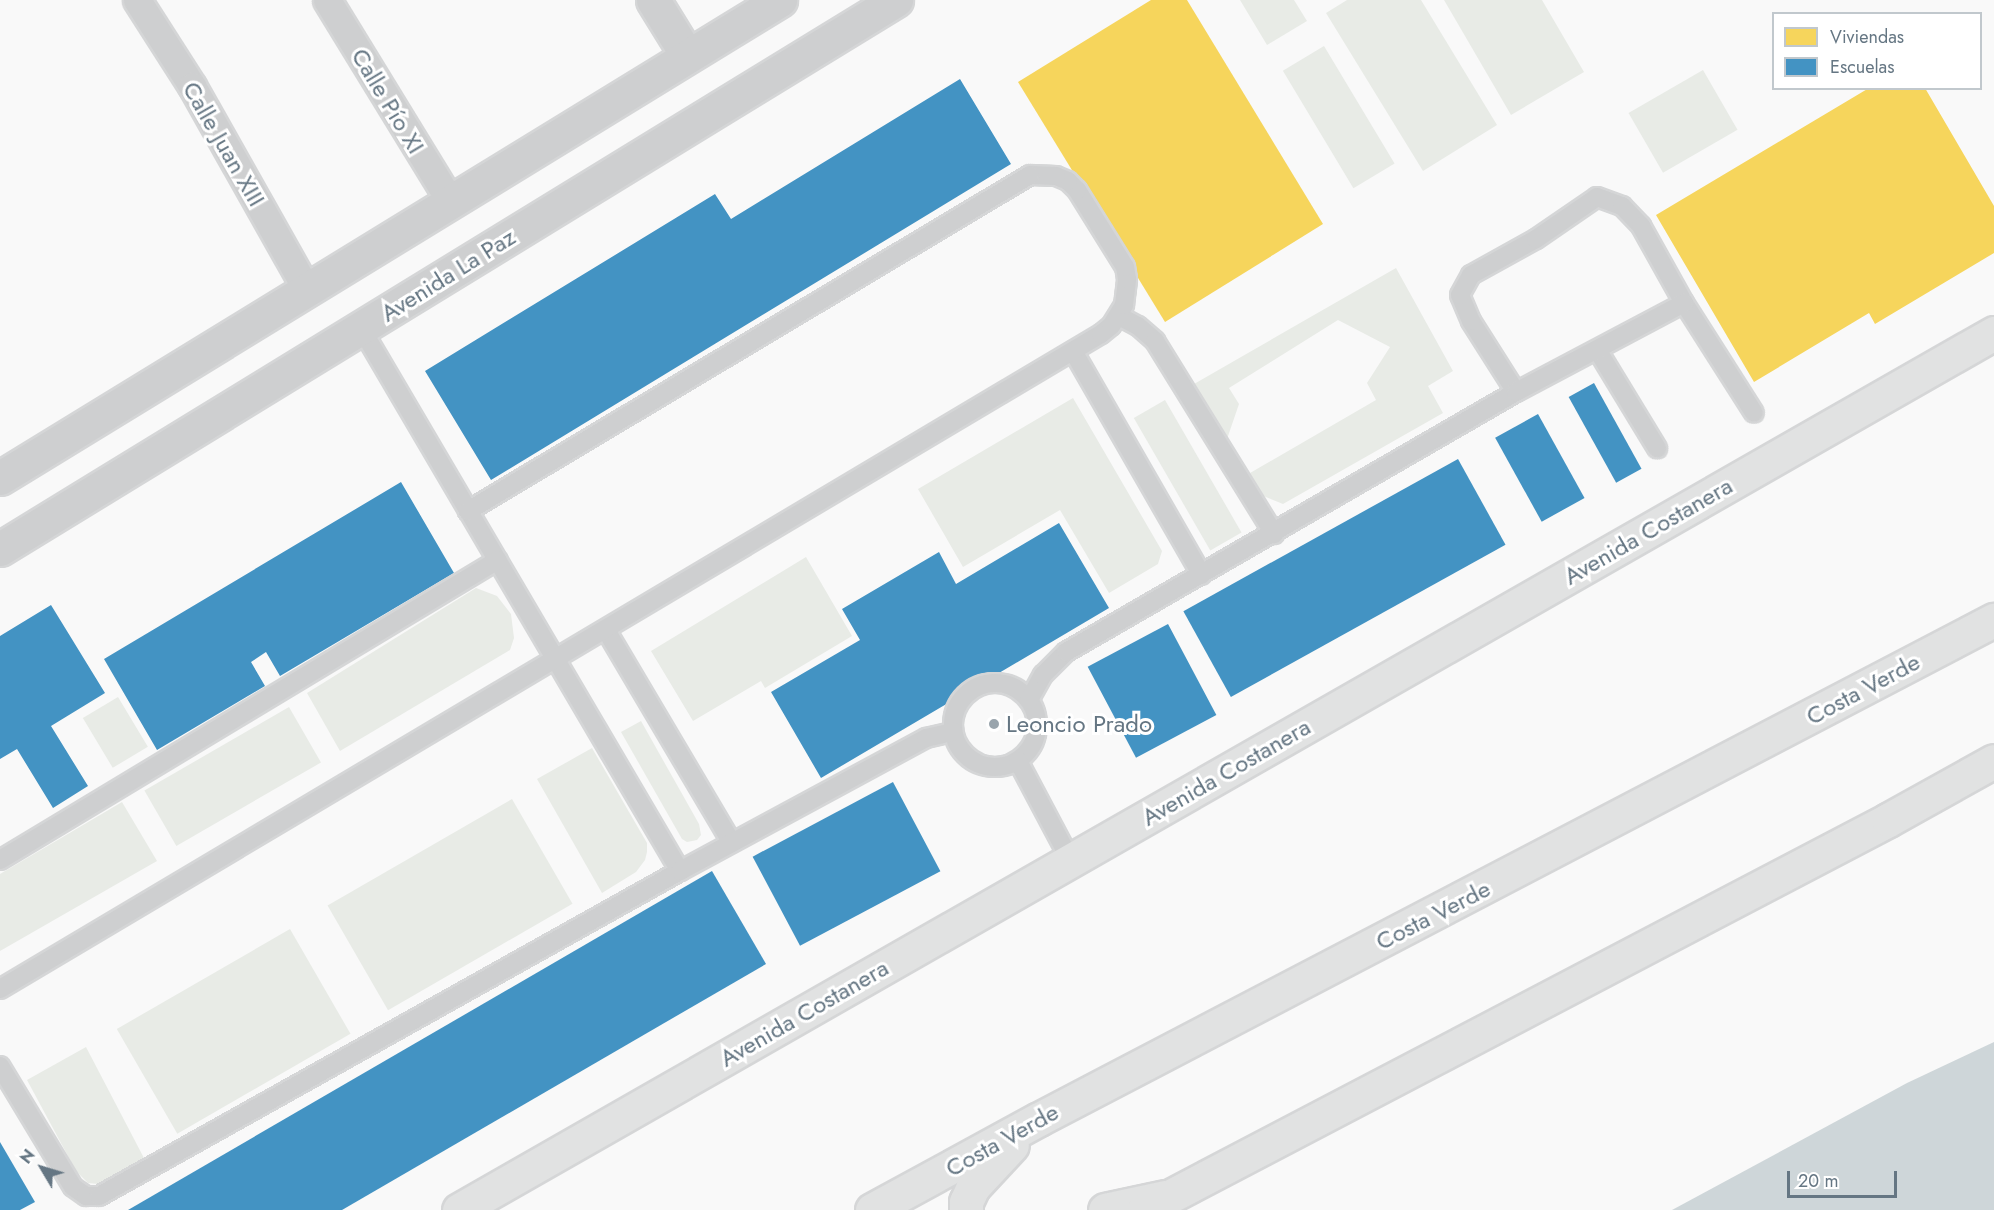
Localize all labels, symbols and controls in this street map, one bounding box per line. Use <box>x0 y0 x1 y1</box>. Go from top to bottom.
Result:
legend <box>1772 12 1982 90</box>
text: Viviendas <box>1830 24 1904 50</box>
street label: Calle Pío XI <box>345 43 431 159</box>
text: Escuelas <box>1830 54 1895 80</box>
street label: Calle Juan XIII <box>177 77 271 211</box>
street label: Avenida La Paz <box>375 222 521 328</box>
street label: Avenida Costanera <box>1559 471 1737 591</box>
street label: Costa Verde <box>1801 647 1925 731</box>
place label: Leoncio Prado <box>1006 710 1152 738</box>
street label: Avenida Costanera <box>1137 712 1315 832</box>
marker: Leoncio Prado <box>987 717 1001 731</box>
street label: Costa Verde <box>1371 874 1495 956</box>
street label: Avenida Costanera <box>715 953 893 1073</box>
street label: Costa Verde <box>941 1097 1063 1183</box>
north arrow <box>12 1138 72 1198</box>
text: N <box>14 1145 40 1169</box>
scale bar <box>1790 1159 1900 1197</box>
text: 20 m <box>1798 1168 1838 1194</box>

